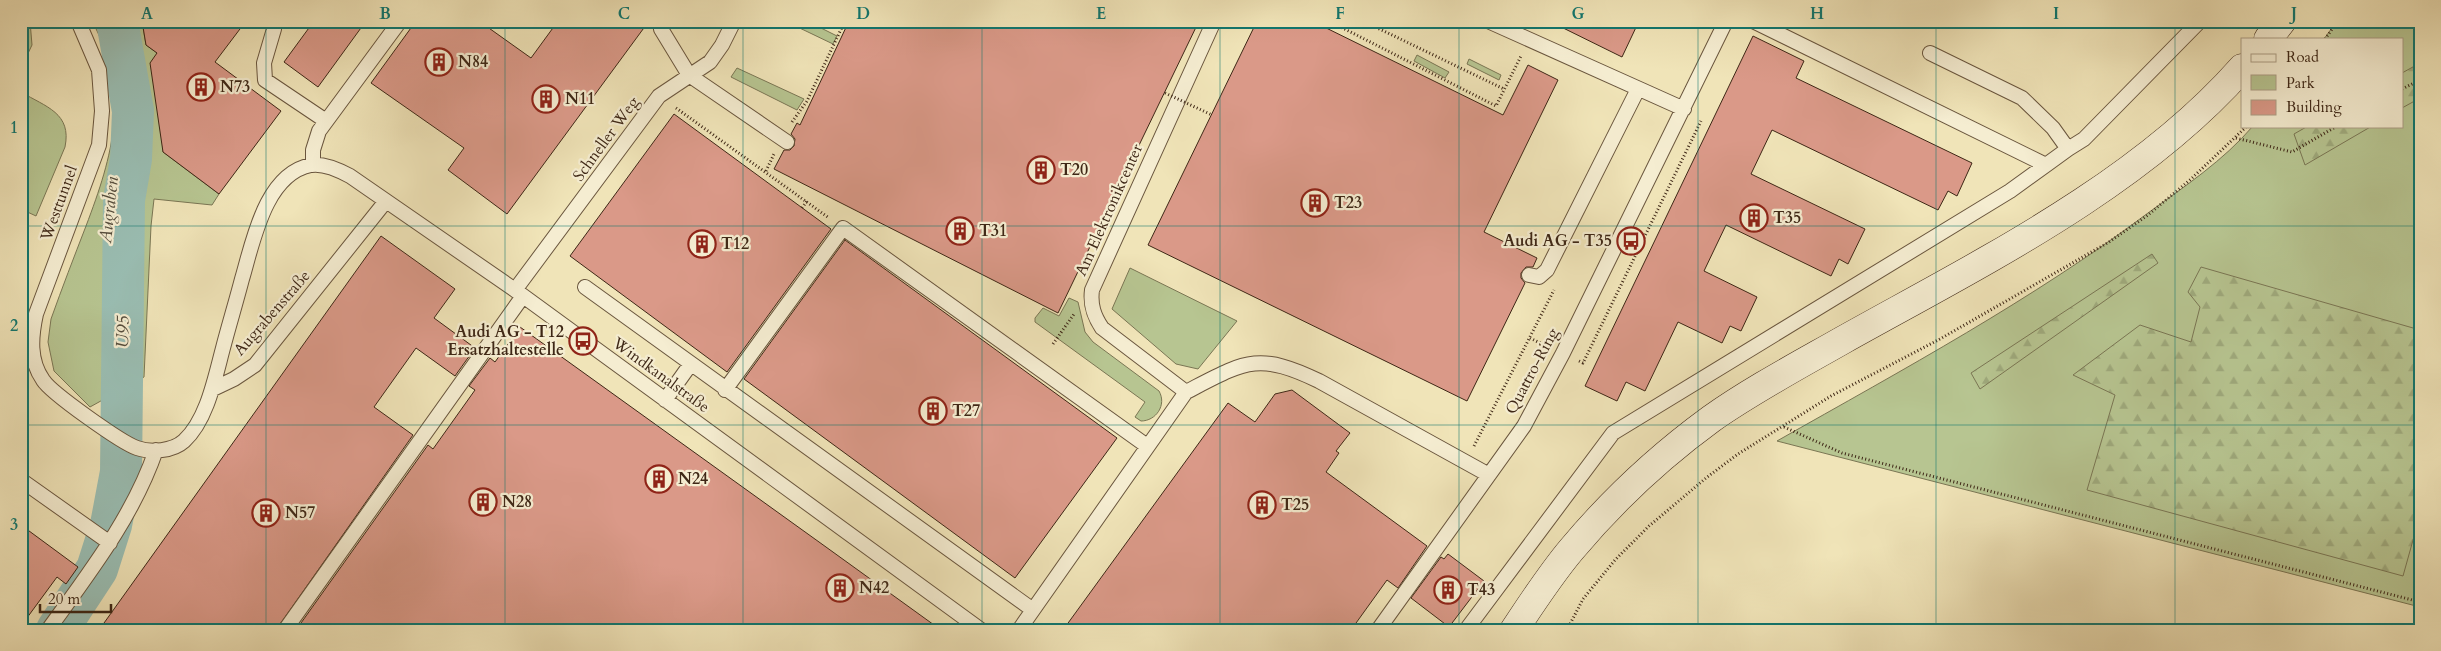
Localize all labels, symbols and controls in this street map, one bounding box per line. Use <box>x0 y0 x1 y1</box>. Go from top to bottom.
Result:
text: A <box>141 3 153 25</box>
text: B <box>379 3 391 25</box>
text: C <box>618 3 630 25</box>
text: D <box>856 3 870 25</box>
text: E <box>1096 3 1106 25</box>
text: F <box>1335 3 1345 25</box>
text: G <box>1571 3 1585 25</box>
text: H <box>1810 3 1824 25</box>
text: I <box>2053 3 2059 25</box>
text: J <box>2289 3 2297 25</box>
legend <box>2241 38 2404 128</box>
building icon: N84 <box>424 47 454 77</box>
text: Road <box>2286 47 2319 67</box>
place label: N84 <box>458 51 488 73</box>
building icon: N73 <box>186 72 216 102</box>
text: Park <box>2286 73 2315 93</box>
place label: N73 <box>220 76 250 98</box>
building icon: N11 <box>531 84 561 114</box>
place label: N11 <box>565 88 595 110</box>
street label: Schneller Weg <box>568 92 644 186</box>
text: Building <box>2286 97 2342 117</box>
text: 1 <box>10 117 18 139</box>
street label: Am Elektronikcenter <box>1070 140 1148 280</box>
building icon: T20 <box>1026 155 1056 185</box>
place label: T20 <box>1060 159 1088 181</box>
street label: Westtunnel <box>35 162 83 245</box>
water label: Augraben <box>93 175 125 246</box>
building icon: T23 <box>1300 188 1330 218</box>
place label: T23 <box>1334 192 1362 214</box>
building icon: T35 <box>1739 203 1769 233</box>
place label: T35 <box>1773 207 1801 229</box>
building icon: T31 <box>945 216 975 246</box>
place label: T31 <box>979 220 1007 242</box>
bus stop icon: Audi AG - T35 <box>1616 226 1646 256</box>
building icon: T12 <box>687 229 717 259</box>
place label: Audi AG - T35 <box>1503 230 1612 252</box>
place label: T12 <box>721 233 749 255</box>
street label: Augrabenstraße <box>229 265 315 361</box>
text: 2 <box>10 315 18 337</box>
water label: U95 <box>110 315 136 349</box>
place label: Audi AG - T12 Ersatzhaltestelle <box>447 321 564 361</box>
street label: Quattro-Ring <box>1500 324 1564 418</box>
bus stop icon: Audi AG - T12 Ersatzhaltestelle <box>568 326 598 356</box>
street label: Windkanalstraße <box>607 332 714 418</box>
building icon: T27 <box>918 396 948 426</box>
place label: T27 <box>952 400 980 422</box>
building icon: N24 <box>644 464 674 494</box>
place label: N24 <box>678 468 708 490</box>
building icon: N28 <box>468 487 498 517</box>
building icon: T25 <box>1247 490 1277 520</box>
place label: N28 <box>502 491 532 513</box>
place label: T25 <box>1281 494 1309 516</box>
building icon: N57 <box>251 498 281 528</box>
place label: N57 <box>285 502 315 524</box>
text: 3 <box>10 514 18 536</box>
building icon: N42 <box>825 573 855 603</box>
building icon: T43 <box>1433 575 1463 605</box>
place label: N42 <box>859 577 889 599</box>
place label: T43 <box>1467 579 1495 601</box>
scale bar <box>40 581 111 613</box>
text: 20 m <box>48 589 80 609</box>

